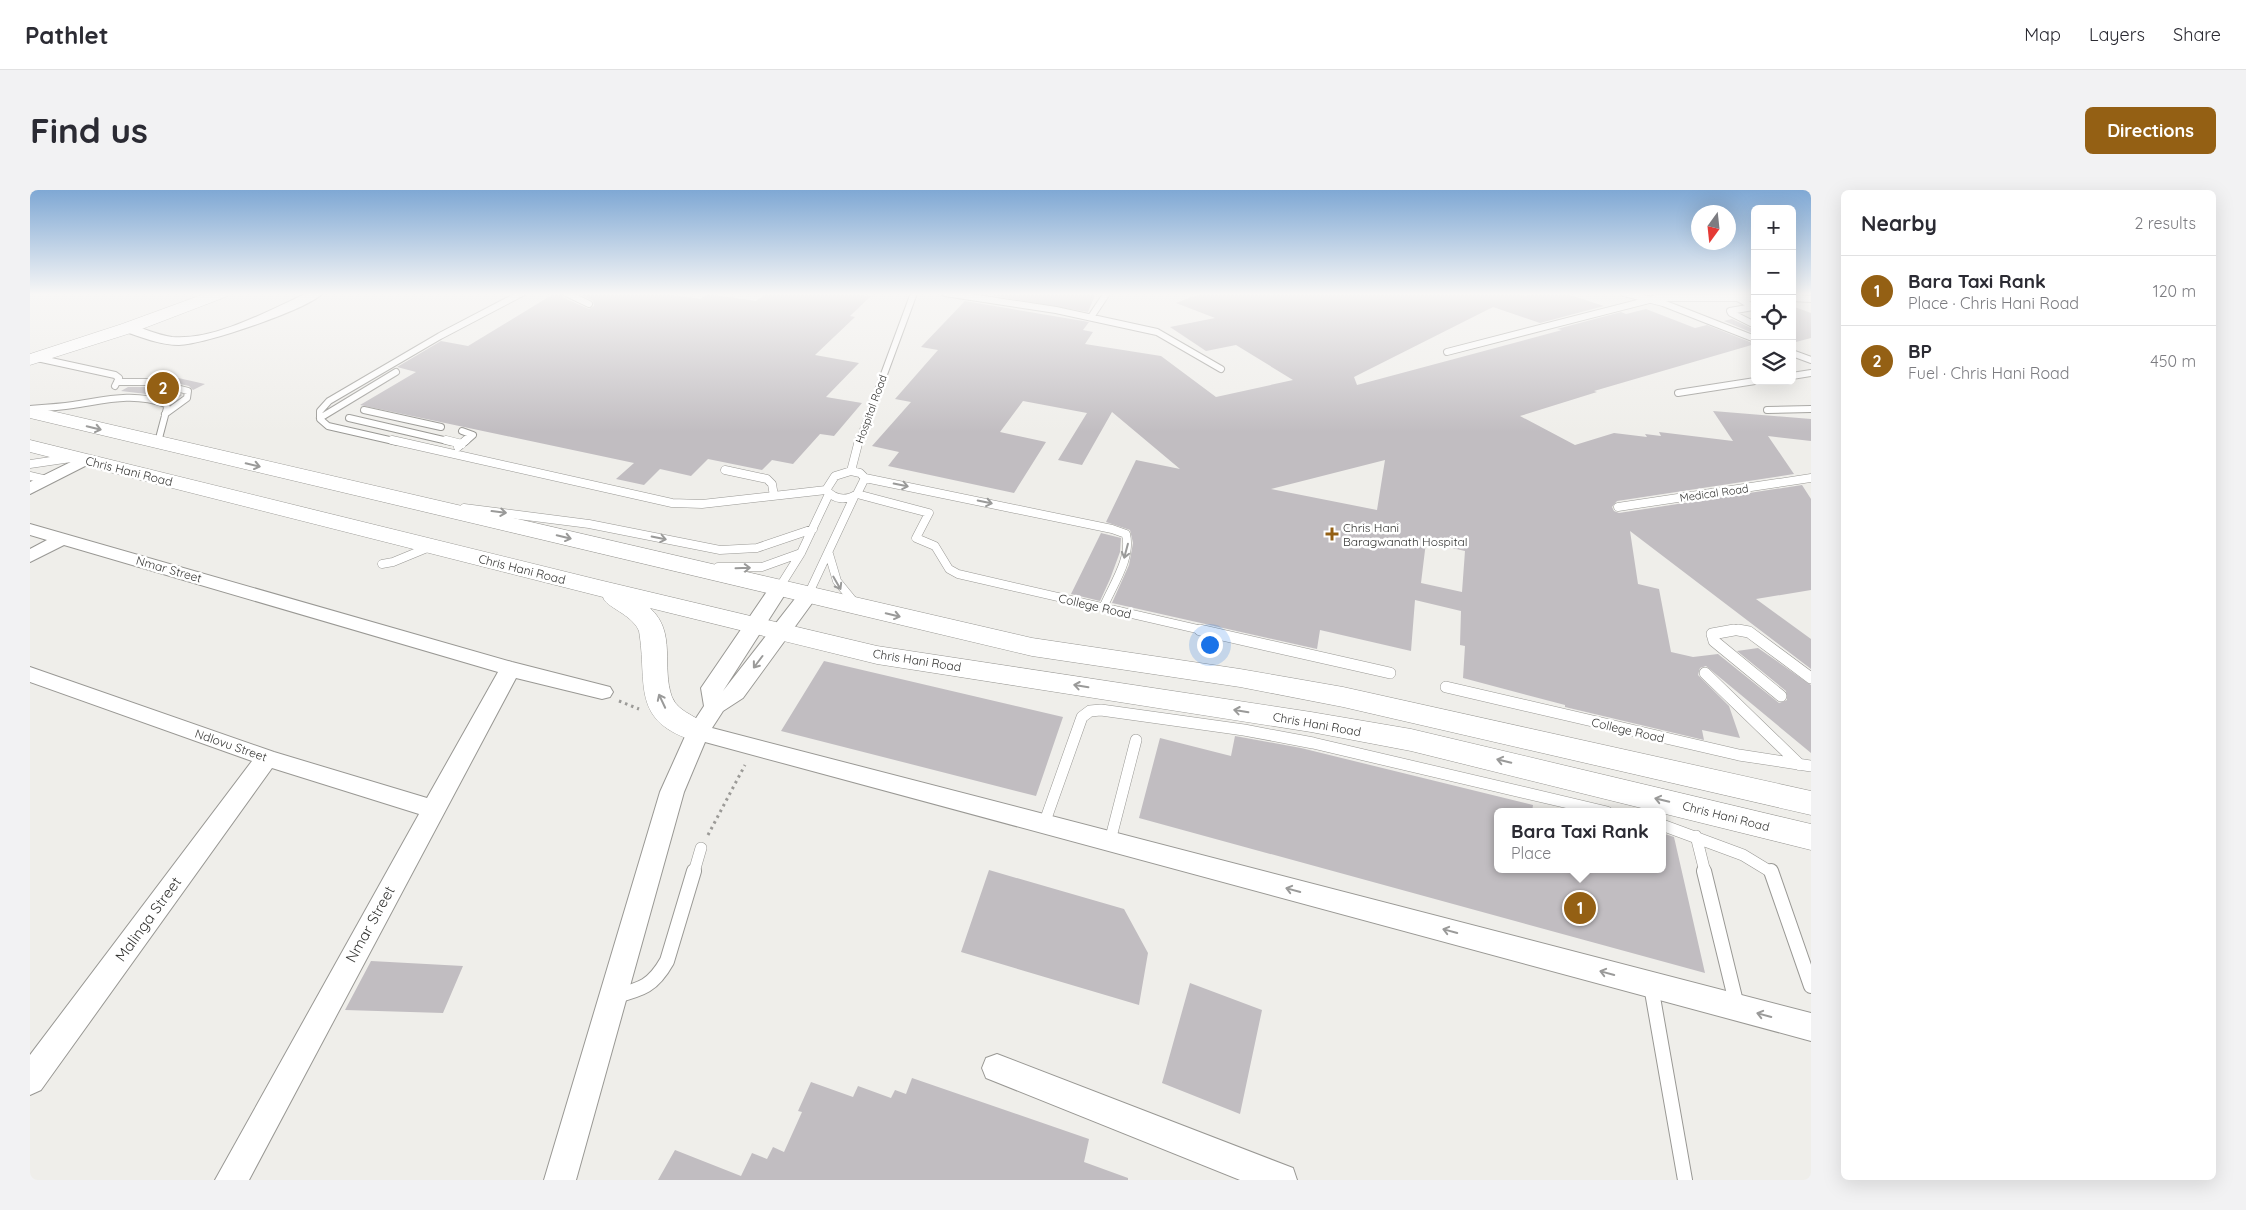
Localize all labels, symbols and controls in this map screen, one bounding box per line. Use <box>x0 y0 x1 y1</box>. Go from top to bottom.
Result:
text: Pathlet <box>25 20 109 50</box>
text: Map <box>2024 23 2061 46</box>
text: Layers <box>2089 23 2145 46</box>
text: Share <box>2173 23 2221 46</box>
button: Directions <box>2085 107 2216 154</box>
text: Find us <box>30 108 148 152</box>
north arrow <box>1691 205 1736 250</box>
map controls <box>1751 205 1796 385</box>
button: + <box>1751 205 1796 250</box>
text: Nearby <box>1861 210 1937 236</box>
text: 2 results <box>2134 213 2196 233</box>
button: − <box>1751 250 1796 295</box>
text: Bara Taxi Rank <box>1908 269 2046 293</box>
text: 1 <box>1874 281 1880 301</box>
text: 120 m <box>2153 281 2196 301</box>
text: Place · Chris Hani Road <box>1908 293 2079 313</box>
button: locate <box>1751 295 1796 340</box>
text: BP <box>1908 339 1932 363</box>
button: layers <box>1751 340 1796 385</box>
text: 2 <box>1872 351 1882 371</box>
text: 450 m <box>2150 351 2196 371</box>
text: Fuel · Chris Hani Road <box>1908 363 2069 383</box>
pin: 2 <box>147 369 179 407</box>
street label: Hospital Road <box>852 373 890 445</box>
one-way arrow <box>86 424 102 433</box>
street label: Chris Hani Road <box>84 453 174 489</box>
one-way arrow <box>244 461 260 470</box>
one-way arrow <box>892 481 908 490</box>
street label: Medical Road <box>1679 481 1749 505</box>
one-way arrow <box>976 498 992 507</box>
one-way arrow <box>490 507 506 517</box>
place label: Chris Hani Baragwanath Hospital <box>1343 520 1468 549</box>
marker: Chris Hani Baragwanath Hospital <box>1325 527 1339 541</box>
one-way arrow <box>556 533 572 542</box>
one-way arrow <box>651 534 667 543</box>
one-way arrow <box>1121 543 1130 559</box>
street label: Chris Hani Road <box>477 551 567 587</box>
street label: Nmar Street <box>134 552 204 586</box>
one-way arrow <box>735 563 751 573</box>
one-way arrow <box>833 576 843 590</box>
street label: College Road <box>1057 590 1133 622</box>
one-way arrow <box>884 611 900 620</box>
your location <box>1197 632 1223 658</box>
street label: Chris Hani Road <box>872 646 962 674</box>
one-way arrow <box>753 655 763 669</box>
one-way arrow <box>1073 681 1089 691</box>
one-way arrow <box>656 694 666 709</box>
one-way arrow <box>1234 706 1250 716</box>
street label: Chris Hani Road <box>1272 709 1362 739</box>
street label: College Road <box>1590 714 1666 746</box>
street label: Ndlovu Street <box>193 726 269 764</box>
one-way arrow <box>1496 756 1512 765</box>
one-way arrow <box>1654 795 1670 804</box>
street label: Chris Hani Road <box>1681 798 1771 834</box>
popup <box>1494 808 1666 873</box>
text: Bara Taxi Rank <box>1511 819 1649 843</box>
text: Place <box>1511 843 1551 863</box>
street label: Malinga Street <box>111 873 185 965</box>
street label: Nmar Street <box>341 882 399 966</box>
one-way arrow <box>1285 884 1301 894</box>
pin: 1 <box>1564 889 1596 927</box>
one-way arrow <box>1442 926 1458 936</box>
one-way arrow <box>1599 968 1615 977</box>
one-way arrow <box>1756 1009 1772 1019</box>

